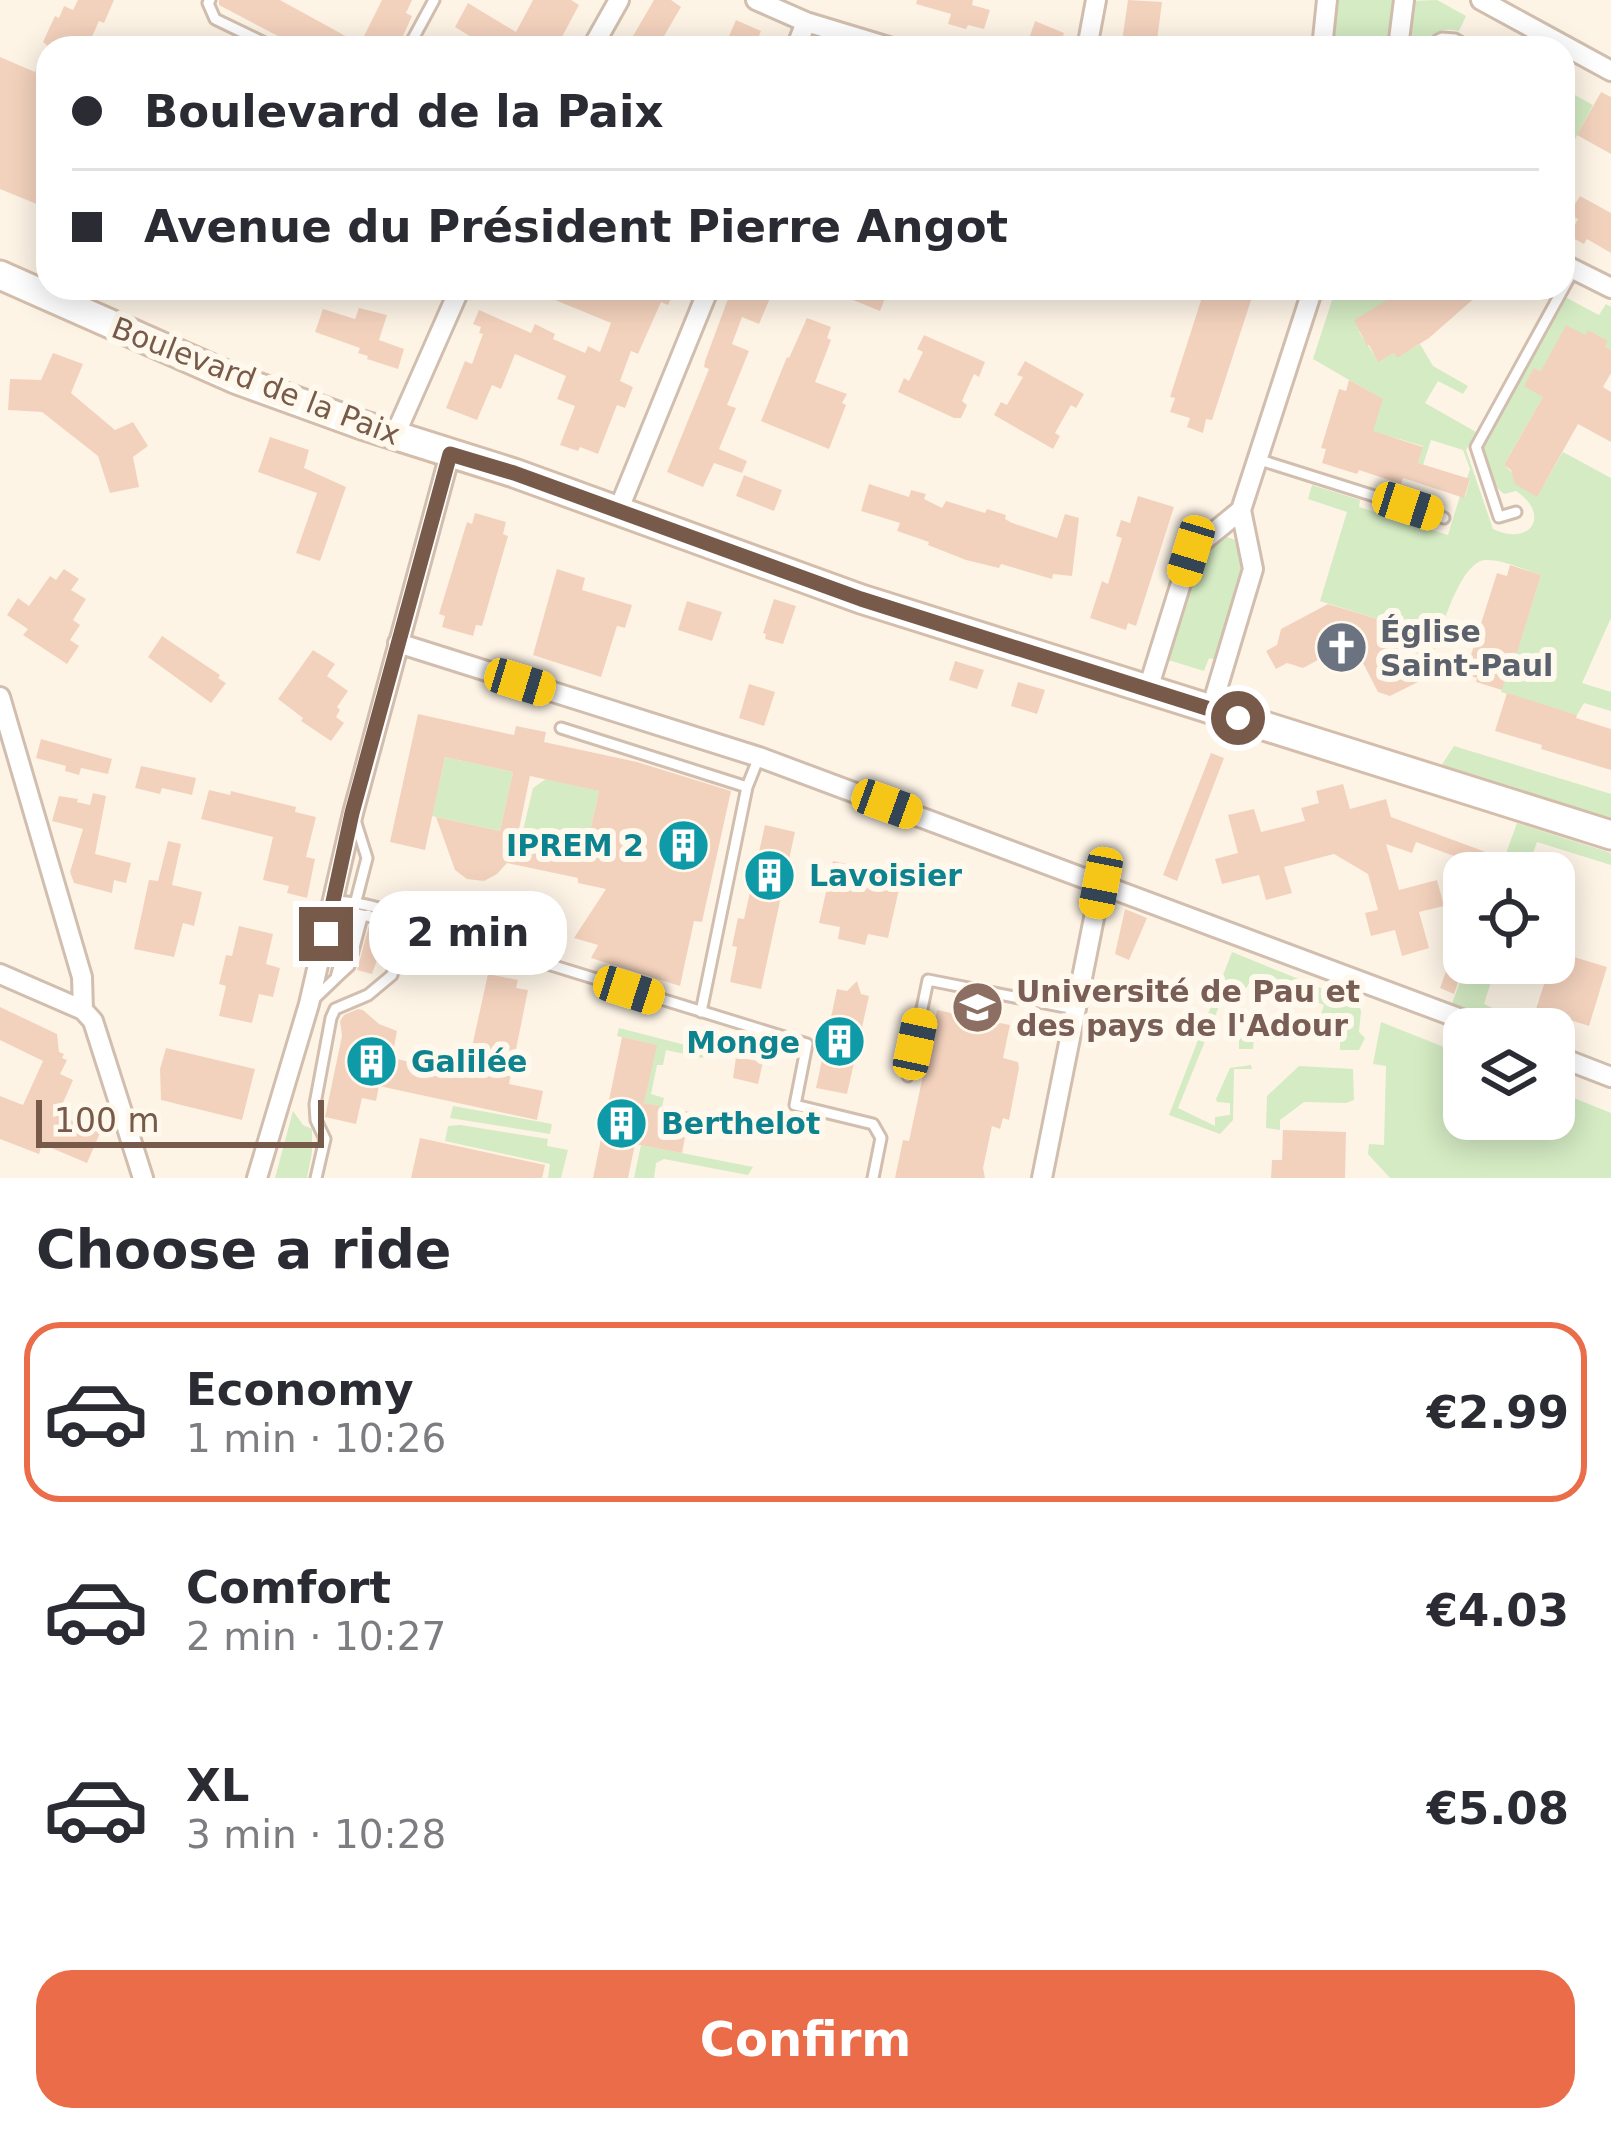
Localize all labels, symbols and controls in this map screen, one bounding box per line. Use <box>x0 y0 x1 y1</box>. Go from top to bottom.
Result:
text: Boulevard de la Paix <box>144 85 663 138</box>
text: Avenue du Président Pierre Angot <box>144 200 1008 253</box>
street label: Boulevard de la Paix <box>107 310 405 452</box>
car <box>1368 478 1448 534</box>
car <box>1163 511 1219 591</box>
place label: Église Saint-Paul <box>1380 614 1553 683</box>
church icon: Église Saint-Paul <box>1313 620 1369 676</box>
car <box>480 654 560 710</box>
route start <box>1211 691 1265 745</box>
car <box>847 775 927 833</box>
building icon: IPREM 2 <box>655 817 711 873</box>
place label: IPREM 2 <box>506 828 644 863</box>
car <box>1076 844 1126 922</box>
building icon: Lavoisier <box>742 847 798 903</box>
map controls <box>1443 852 1575 1140</box>
button: locate <box>1443 852 1575 984</box>
place label: Lavoisier <box>809 858 962 893</box>
callout: 2 min <box>368 892 566 976</box>
route end <box>299 907 353 961</box>
text: 2 min <box>407 910 529 955</box>
car <box>589 962 669 1018</box>
place label: Université de Pau et des pays de l'Adour <box>1016 974 1360 1043</box>
school or university icon: Université de Pau et des pays de l'Adour <box>949 980 1005 1036</box>
car <box>890 1005 940 1083</box>
button: layers <box>1443 1008 1575 1140</box>
building icon: Monge <box>811 1014 867 1070</box>
place label: Monge <box>686 1025 800 1060</box>
building icon: Galilée <box>344 1033 400 1089</box>
place label: Galilée <box>411 1044 527 1079</box>
scale bar <box>36 1094 324 1147</box>
building icon: Berthelot <box>594 1095 650 1151</box>
text: 100 m <box>54 1101 160 1140</box>
place label: Berthelot <box>661 1106 820 1141</box>
text: Choose a ride <box>36 1218 452 1281</box>
icon: car <box>42 1358 150 1466</box>
text: Economy <box>186 1363 414 1416</box>
text: €2.99 <box>1427 1386 1569 1439</box>
text: 1 min · 10:26 <box>186 1416 446 1461</box>
icon: car <box>42 1556 150 1664</box>
text: Comfort <box>186 1561 391 1614</box>
text: €4.03 <box>1427 1584 1569 1637</box>
text: 2 min · 10:27 <box>186 1614 446 1659</box>
icon: car <box>42 1754 150 1862</box>
text: XL <box>186 1759 249 1812</box>
text: €5.08 <box>1427 1782 1569 1835</box>
text: 3 min · 10:28 <box>186 1812 446 1857</box>
button: Confirm <box>36 1970 1575 2108</box>

